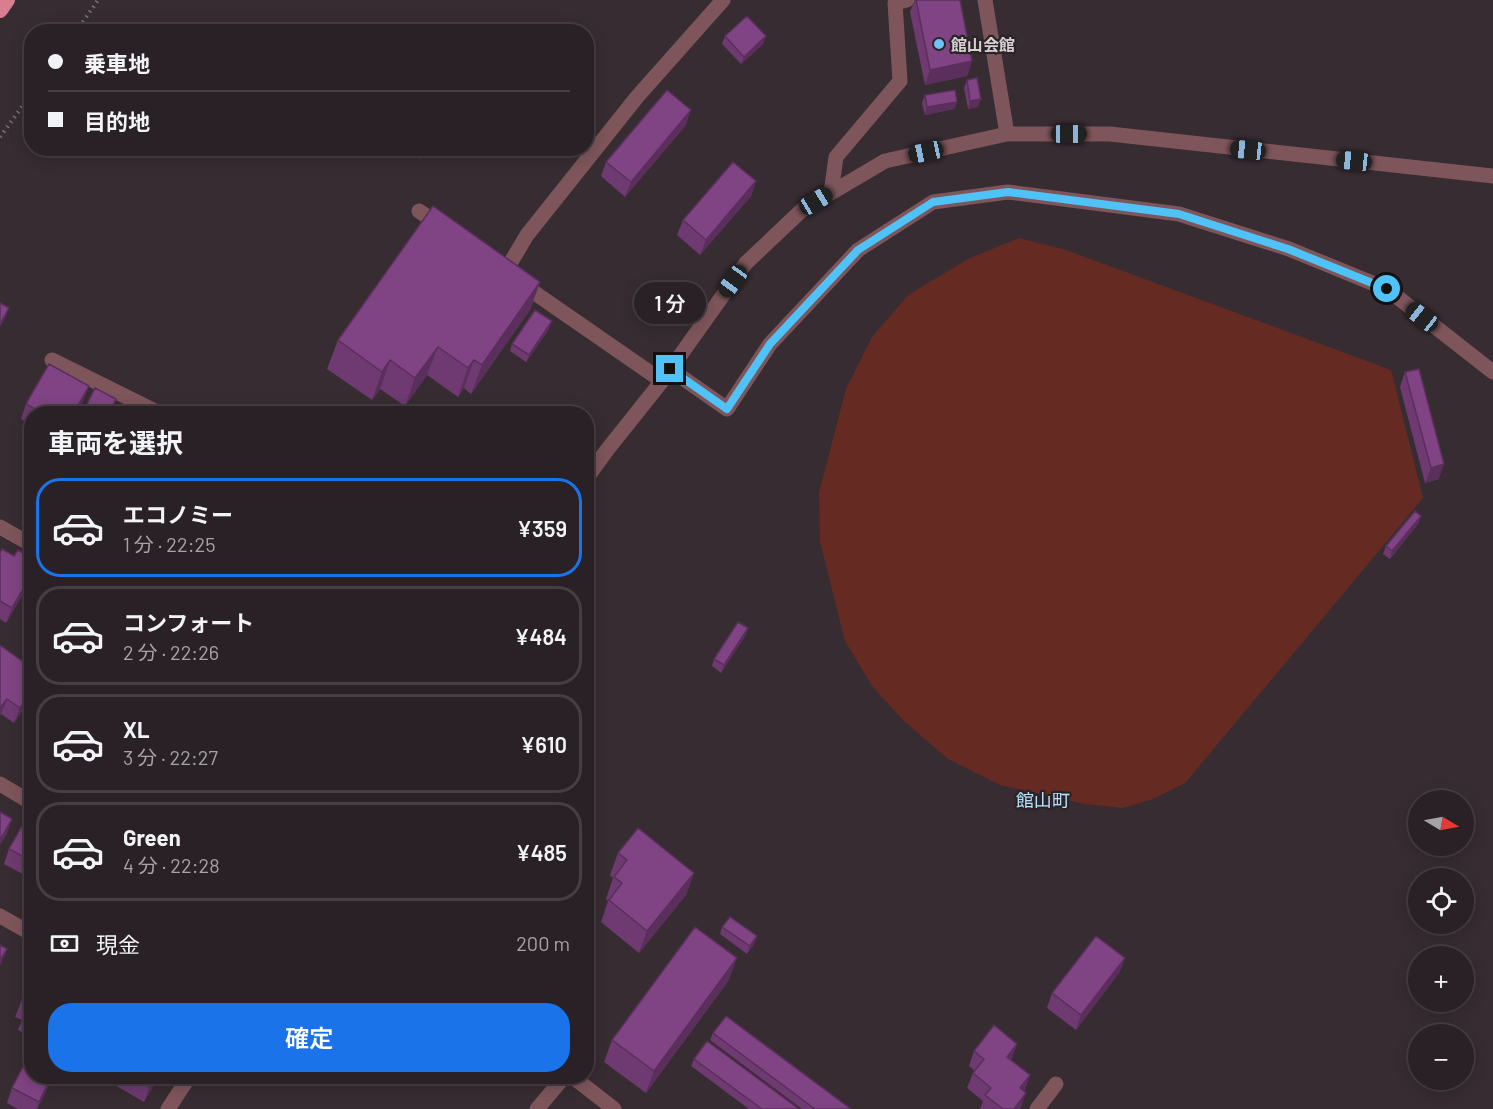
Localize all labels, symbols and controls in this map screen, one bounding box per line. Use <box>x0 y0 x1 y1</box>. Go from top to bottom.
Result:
place label: 館山会館 <box>951 35 1015 54</box>
marker: 館山会館 <box>932 37 946 51</box>
text: 乗車地 <box>84 50 150 76</box>
text: 目的地 <box>84 108 150 134</box>
car <box>1051 125 1087 143</box>
car <box>907 139 945 165</box>
car <box>1229 139 1267 161</box>
car <box>1335 150 1373 172</box>
car <box>796 184 836 218</box>
car <box>715 261 751 301</box>
route start <box>1373 275 1400 302</box>
callout: 1 分 <box>634 282 706 324</box>
text: 1 分 <box>654 291 686 315</box>
car <box>1402 299 1442 335</box>
route end <box>656 355 683 382</box>
text: 車両を選択 <box>48 426 183 458</box>
icon: car <box>51 501 105 555</box>
text: エコノミー <box>123 501 233 527</box>
text: ¥359 <box>517 515 567 541</box>
text: 1 分 · 22:25 <box>123 532 215 556</box>
icon: car <box>51 609 105 663</box>
text: コンフォート <box>123 609 254 635</box>
text: ¥484 <box>514 623 567 649</box>
text: 2 分 · 22:26 <box>123 640 219 664</box>
text: XL <box>123 716 149 742</box>
icon: car <box>51 717 105 771</box>
text: ¥610 <box>520 731 567 757</box>
text: 3 分 · 22:27 <box>123 745 218 769</box>
district label: 館山町 <box>1016 789 1070 811</box>
north arrow <box>1408 790 1474 856</box>
map controls <box>1408 790 1474 1090</box>
text: Green <box>123 824 181 850</box>
icon: car <box>51 825 105 879</box>
text: ¥485 <box>516 839 567 865</box>
text: 4 分 · 22:28 <box>123 853 220 877</box>
button: locate <box>1408 868 1474 934</box>
icon: cash <box>48 927 81 960</box>
text: 現金 <box>96 931 140 957</box>
text: 200 m <box>516 931 570 955</box>
button: + <box>1408 946 1474 1012</box>
button: 確定 <box>48 1003 570 1072</box>
button: − <box>1408 1024 1474 1090</box>

